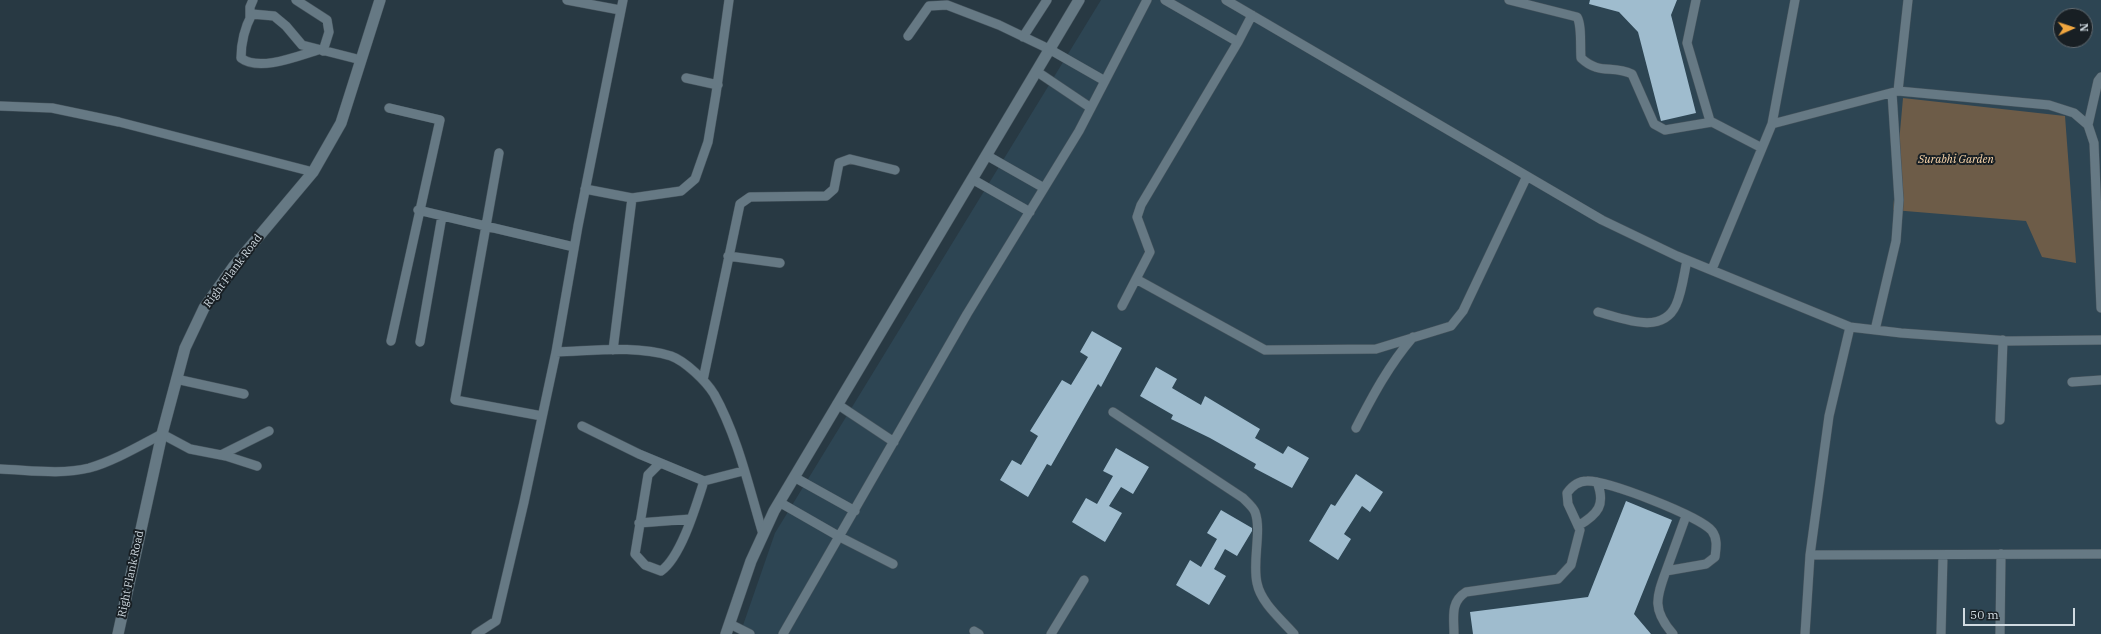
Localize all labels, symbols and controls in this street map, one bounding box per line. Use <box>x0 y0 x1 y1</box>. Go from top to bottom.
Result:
north arrow <box>2053 8 2093 48</box>
text: N <box>2077 23 2091 32</box>
park label: Surabhi Garden <box>1918 153 1994 167</box>
street label: Right Flank Road <box>201 232 265 310</box>
street label: Right Flank Road <box>115 529 147 619</box>
scale bar <box>1965 600 2077 626</box>
text: 50 m <box>1970 607 1999 622</box>

